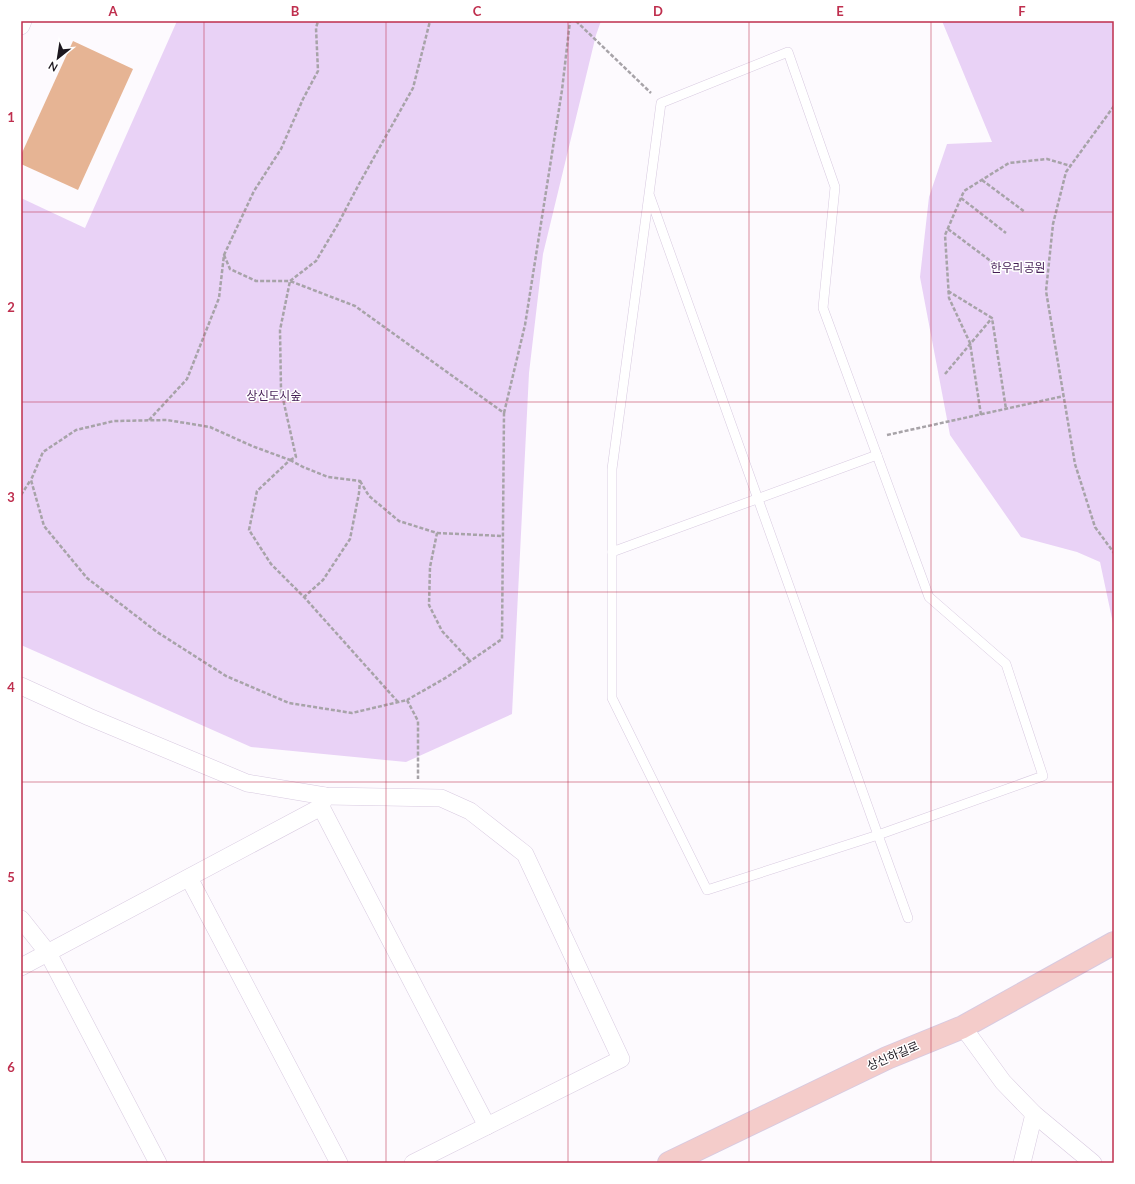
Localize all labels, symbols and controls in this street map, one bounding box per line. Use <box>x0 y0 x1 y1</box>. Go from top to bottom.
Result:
text: A <box>107 3 118 19</box>
text: B <box>291 3 300 19</box>
text: C <box>473 3 482 19</box>
text: D <box>653 3 663 19</box>
text: E <box>836 3 844 19</box>
text: F <box>1018 3 1026 19</box>
north arrow <box>38 38 78 78</box>
text: N <box>46 59 60 75</box>
text: 1 <box>7 109 15 125</box>
park label: 한우리공원 <box>990 260 1046 275</box>
text: 2 <box>7 299 15 315</box>
park label: 상신도시숲 <box>246 388 302 403</box>
text: 3 <box>7 489 15 505</box>
text: 4 <box>7 679 15 695</box>
text: 5 <box>7 869 15 885</box>
street label: 상신하길로 <box>864 1038 921 1073</box>
text: 6 <box>7 1059 15 1075</box>

